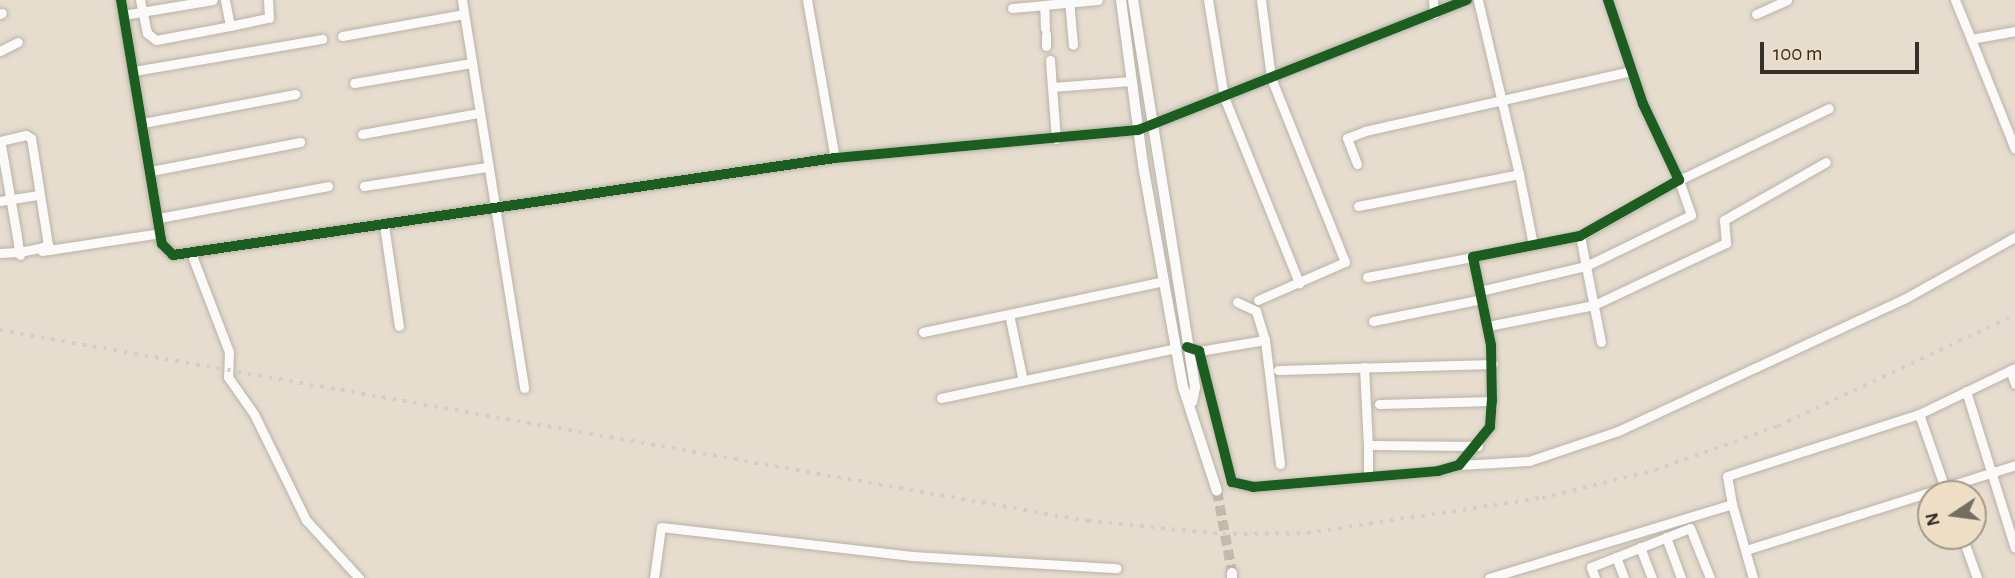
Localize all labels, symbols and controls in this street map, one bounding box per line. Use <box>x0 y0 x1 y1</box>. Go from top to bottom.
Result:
scale bar <box>1763 28 1922 72</box>
text: 100 m <box>1773 43 1823 64</box>
north arrow <box>1917 480 1987 550</box>
text: N <box>1922 511 1944 528</box>

